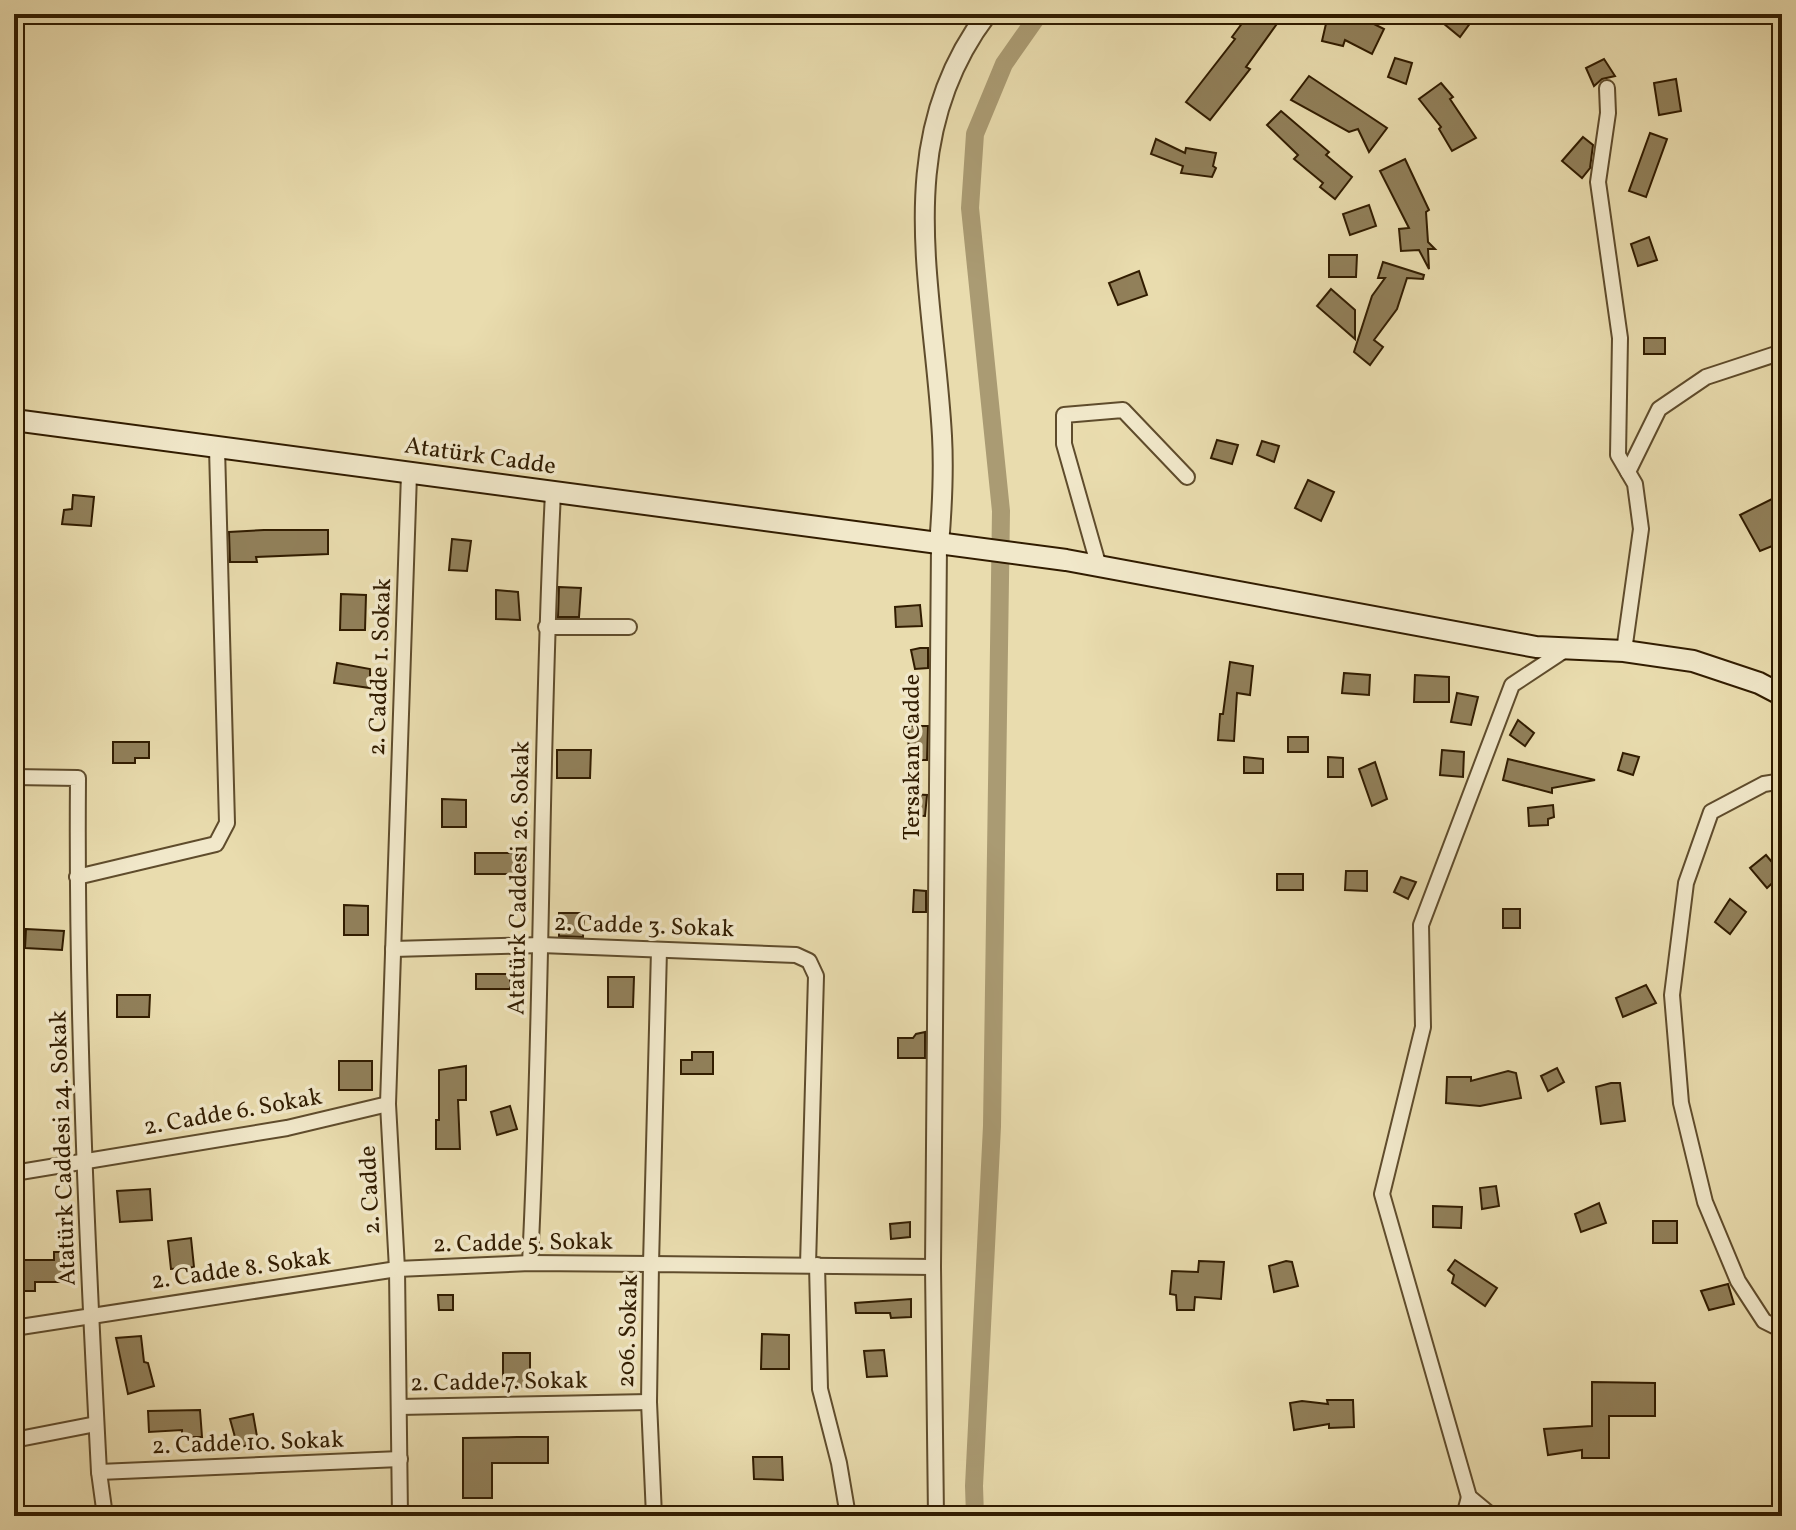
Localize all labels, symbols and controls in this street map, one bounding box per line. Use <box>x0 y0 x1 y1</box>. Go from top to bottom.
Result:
street label: Atatürk Cadde <box>402 430 558 484</box>
street label: 2. Cadde 1. Sokak <box>361 578 401 756</box>
street label: Tersakan Cadde <box>896 674 930 840</box>
street label: Atatürk Caddesi 26. Sokak <box>501 741 539 1015</box>
street label: 2. Cadde 3. Sokak <box>553 907 735 947</box>
street label: Atatürk Caddesi 24. Sokak <box>42 1010 86 1286</box>
street label: 2. Cadde 6. Sokak <box>141 1081 325 1145</box>
street label: 2. Cadde <box>352 1144 390 1236</box>
street label: 2. Cadde 5. Sokak <box>433 1225 613 1263</box>
street label: 2. Cadde 8. Sokak <box>149 1241 333 1299</box>
street label: 206. Sokak <box>610 1273 648 1389</box>
street label: 2. Cadde 7. Sokak <box>410 1364 588 1402</box>
street label: 2. Cadde 10. Sokak <box>151 1424 345 1464</box>

